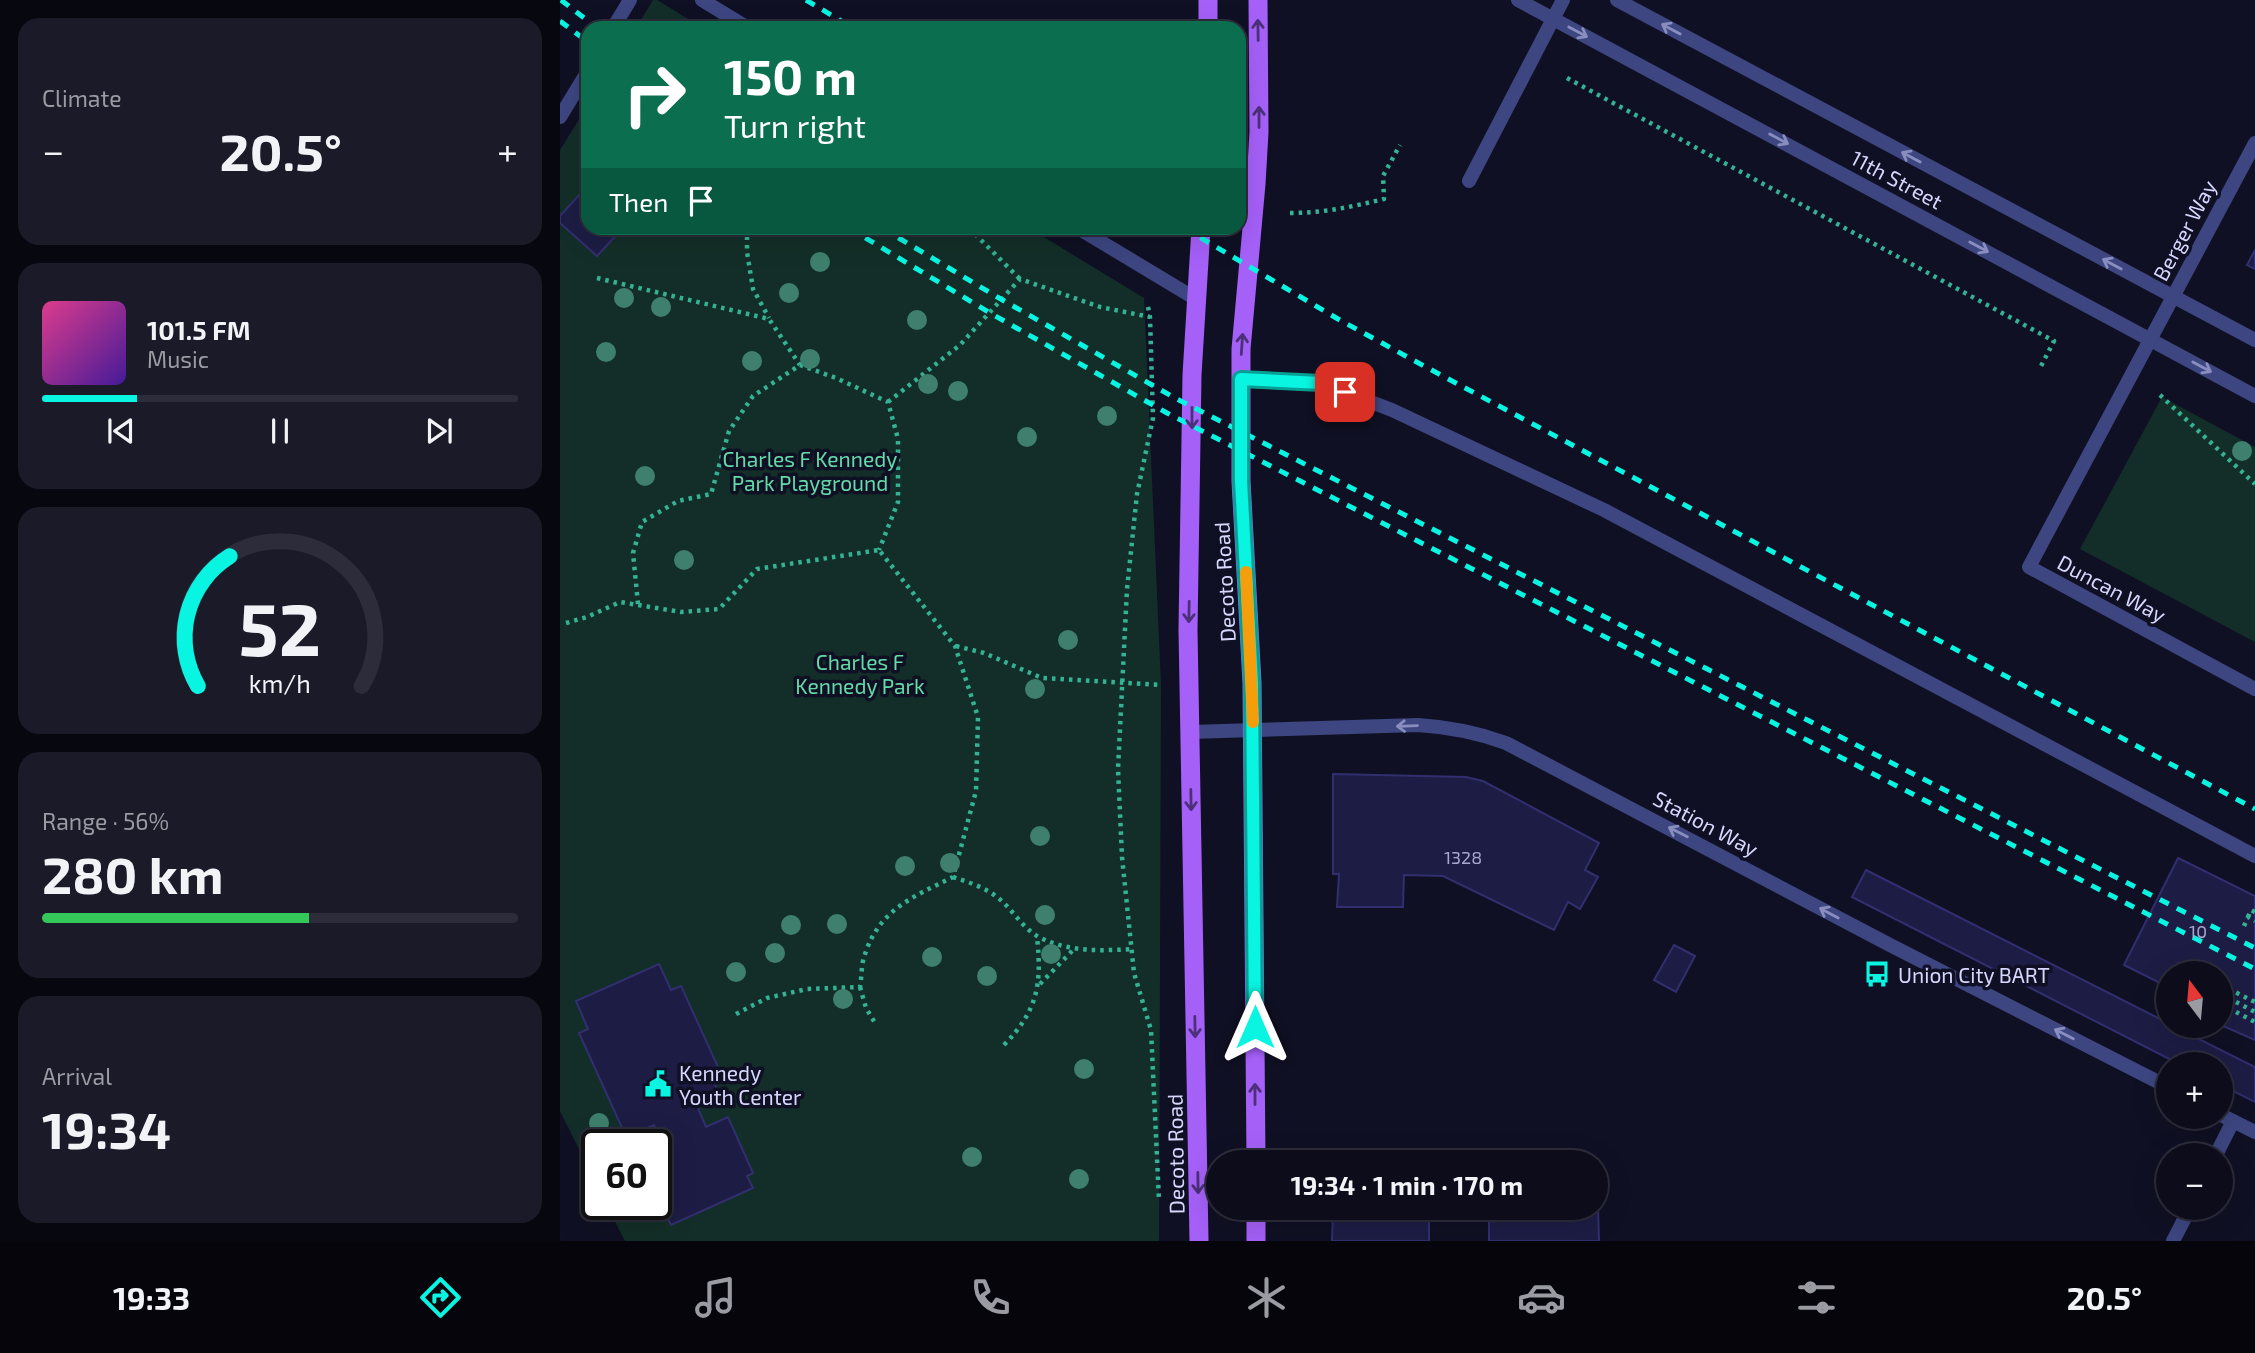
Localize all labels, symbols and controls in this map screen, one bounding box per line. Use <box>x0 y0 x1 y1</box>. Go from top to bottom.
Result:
one-way arrow <box>1251 19 1265 42</box>
one-way arrow <box>1661 22 1682 35</box>
one-way arrow <box>1567 26 1588 39</box>
text: 150 m <box>724 46 857 105</box>
icon: right <box>609 49 700 140</box>
text: Climate <box>42 84 122 112</box>
text: Turn right <box>724 106 866 144</box>
one-way arrow <box>1252 106 1266 129</box>
text: 20.5° <box>219 119 342 181</box>
text: − <box>42 127 64 173</box>
text: + <box>497 127 518 173</box>
one-way arrow <box>1768 133 1788 147</box>
street label: 11th Street <box>1847 144 1947 214</box>
one-way arrow <box>1901 150 1922 163</box>
street label: Berger Way <box>2147 175 2221 285</box>
icon: arrive <box>682 182 720 220</box>
text: Then <box>609 186 668 217</box>
one-way arrow <box>1968 241 1989 254</box>
one-way arrow <box>2102 257 2123 270</box>
text: 101.5 FM <box>147 314 250 345</box>
one-way arrow <box>1236 333 1249 356</box>
text: Music <box>147 345 209 373</box>
one-way arrow <box>2191 361 2212 375</box>
pin <box>1315 362 1375 422</box>
icon: arrive <box>1326 373 1364 411</box>
one-way arrow <box>1185 406 1199 429</box>
icon: previous <box>102 412 140 450</box>
icon: pause <box>261 412 299 450</box>
icon: next <box>420 412 458 450</box>
park label: Charles F Kennedy Park Playground <box>723 446 897 495</box>
street label: Decoto Road <box>1208 521 1240 643</box>
street label: Duncan Way <box>2054 549 2170 627</box>
text: 52 <box>239 584 321 672</box>
one-way arrow <box>1182 600 1195 623</box>
park label: Charles F Kennedy Park <box>795 649 925 698</box>
text: km/h <box>249 668 311 698</box>
one-way arrow <box>1396 719 1419 732</box>
street label: Station Way <box>1649 785 1763 861</box>
one-way arrow <box>1185 788 1198 811</box>
text: Range · 56% <box>42 807 169 835</box>
one-way arrow <box>1668 825 1689 839</box>
text: 280 km <box>42 842 224 904</box>
house number: 1328 <box>1444 846 1482 868</box>
one-way arrow <box>1820 906 1840 920</box>
house number: 10 <box>2189 920 2207 942</box>
bus stop icon: Union City BART <box>1862 959 1892 989</box>
north arrow <box>2156 961 2233 1038</box>
map controls <box>2156 961 2233 1220</box>
place label: Union City BART <box>1898 962 2050 987</box>
position arrow <box>1218 990 1292 1064</box>
one-way arrow <box>1189 1016 1202 1039</box>
one-way arrow <box>2054 1027 2075 1041</box>
button: + <box>2156 1052 2233 1129</box>
place label: Kennedy Youth Center <box>679 1060 802 1109</box>
text: Arrival <box>42 1062 112 1090</box>
public building icon: Kennedy Youth Center <box>643 1069 673 1099</box>
one-way arrow <box>1248 1083 1262 1106</box>
street label: Decoto Road <box>1161 1094 1189 1214</box>
text: 19:34 <box>42 1097 171 1159</box>
speed limit sign: 60 <box>581 1129 672 1220</box>
button: − <box>2156 1143 2233 1220</box>
text: 19:34 · 1 min · 170 m <box>1291 1169 1523 1200</box>
one-way arrow <box>1192 1172 1205 1195</box>
icon: directions <box>416 1273 465 1322</box>
icon: music <box>691 1273 740 1322</box>
icon: phone <box>966 1273 1015 1322</box>
icon: climate <box>1242 1273 1291 1322</box>
icon: car <box>1517 1273 1566 1322</box>
icon: filters <box>1792 1273 1841 1322</box>
text: 19:33 <box>113 1278 190 1316</box>
text: 20.5° <box>2067 1278 2142 1316</box>

